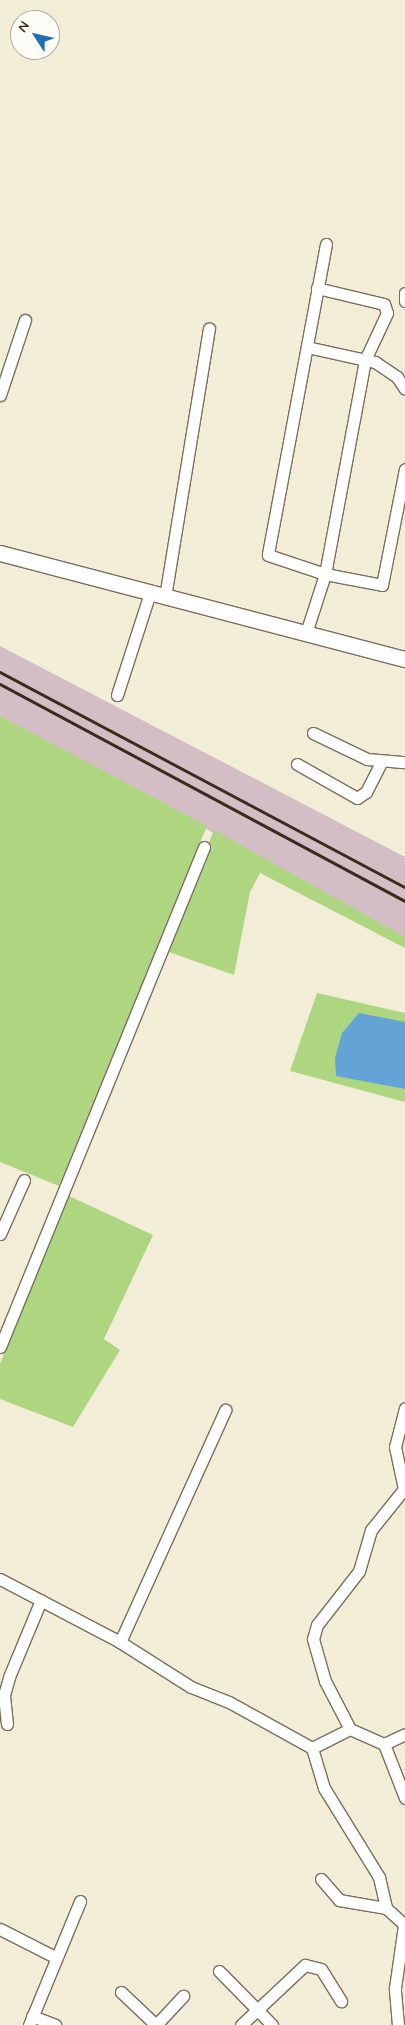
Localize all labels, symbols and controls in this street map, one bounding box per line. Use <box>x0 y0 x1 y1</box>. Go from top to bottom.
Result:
north arrow <box>10 10 60 60</box>
text: N <box>13 18 34 36</box>

